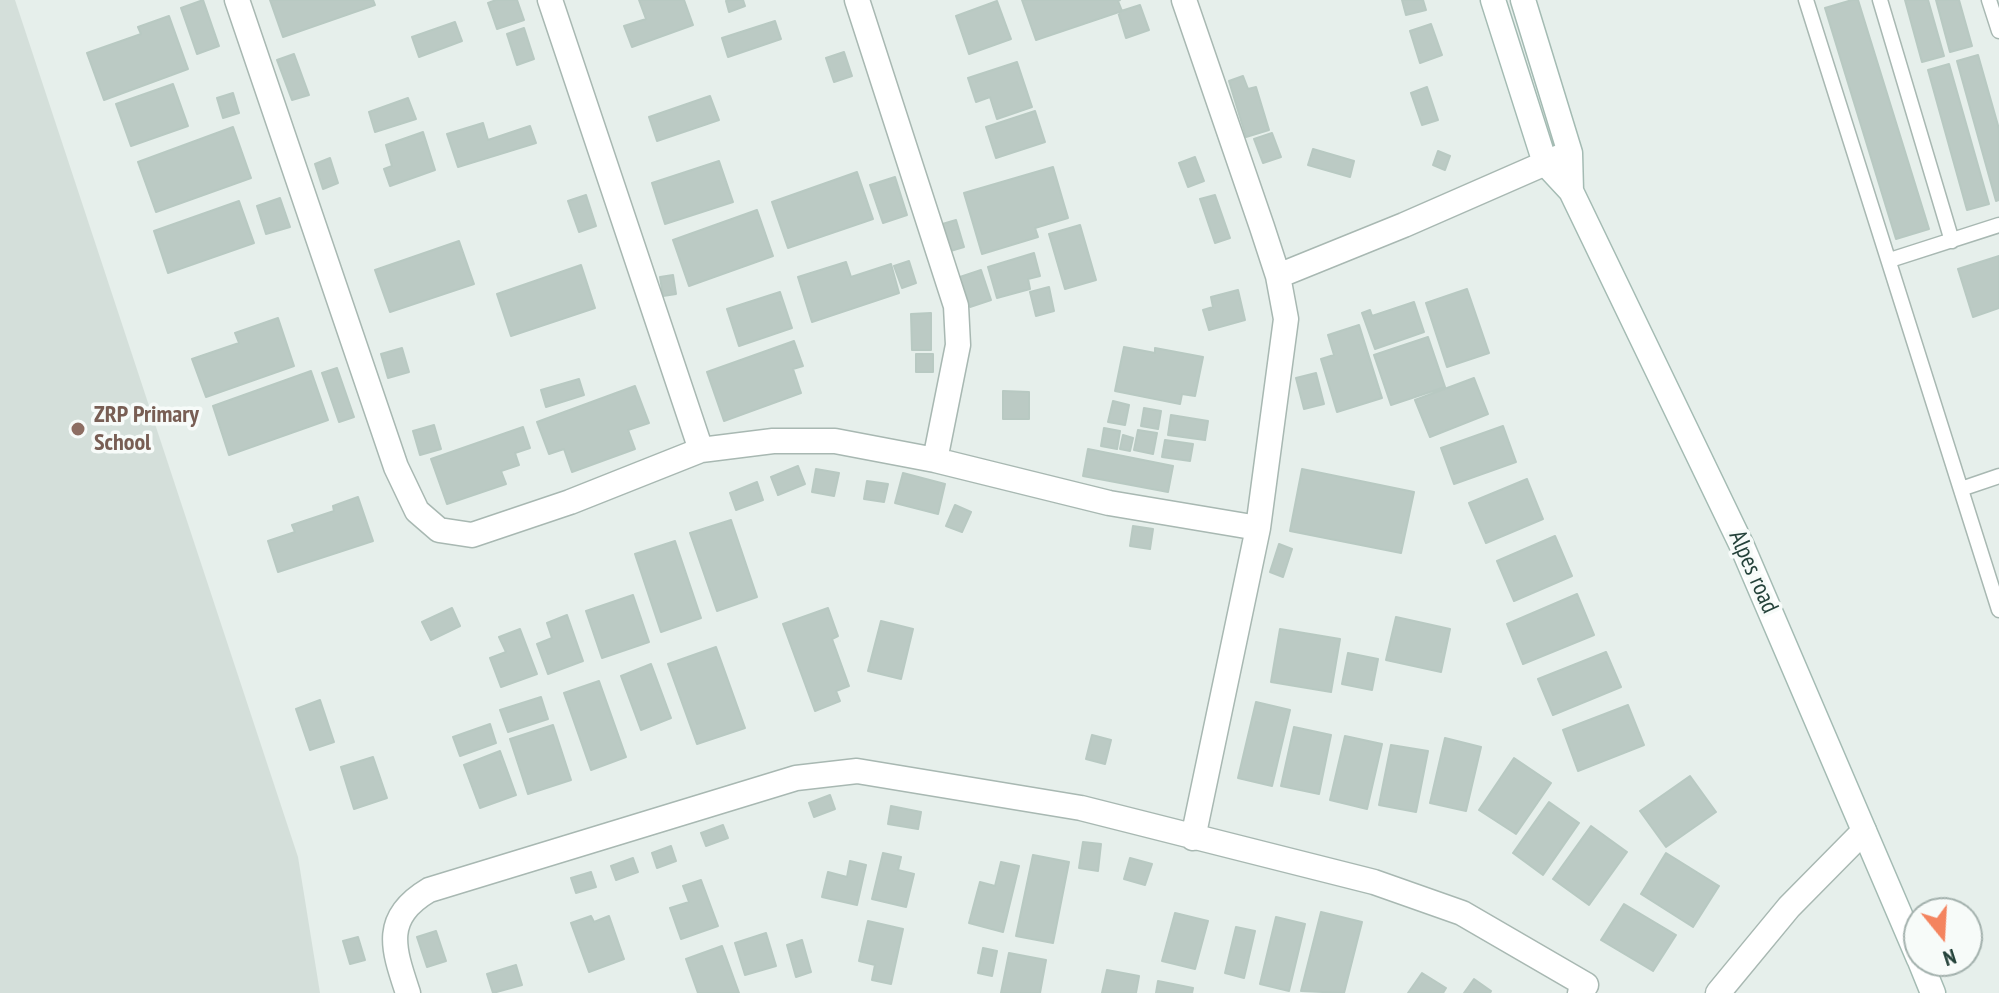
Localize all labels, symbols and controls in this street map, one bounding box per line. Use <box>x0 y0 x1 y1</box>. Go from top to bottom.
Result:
place label: ZRP Primary School <box>94 401 199 457</box>
marker: ZRP Primary School <box>69 420 87 438</box>
street label: Alpes road <box>1722 526 1784 618</box>
north arrow <box>1903 897 1983 977</box>
text: N <box>1940 943 1960 973</box>

